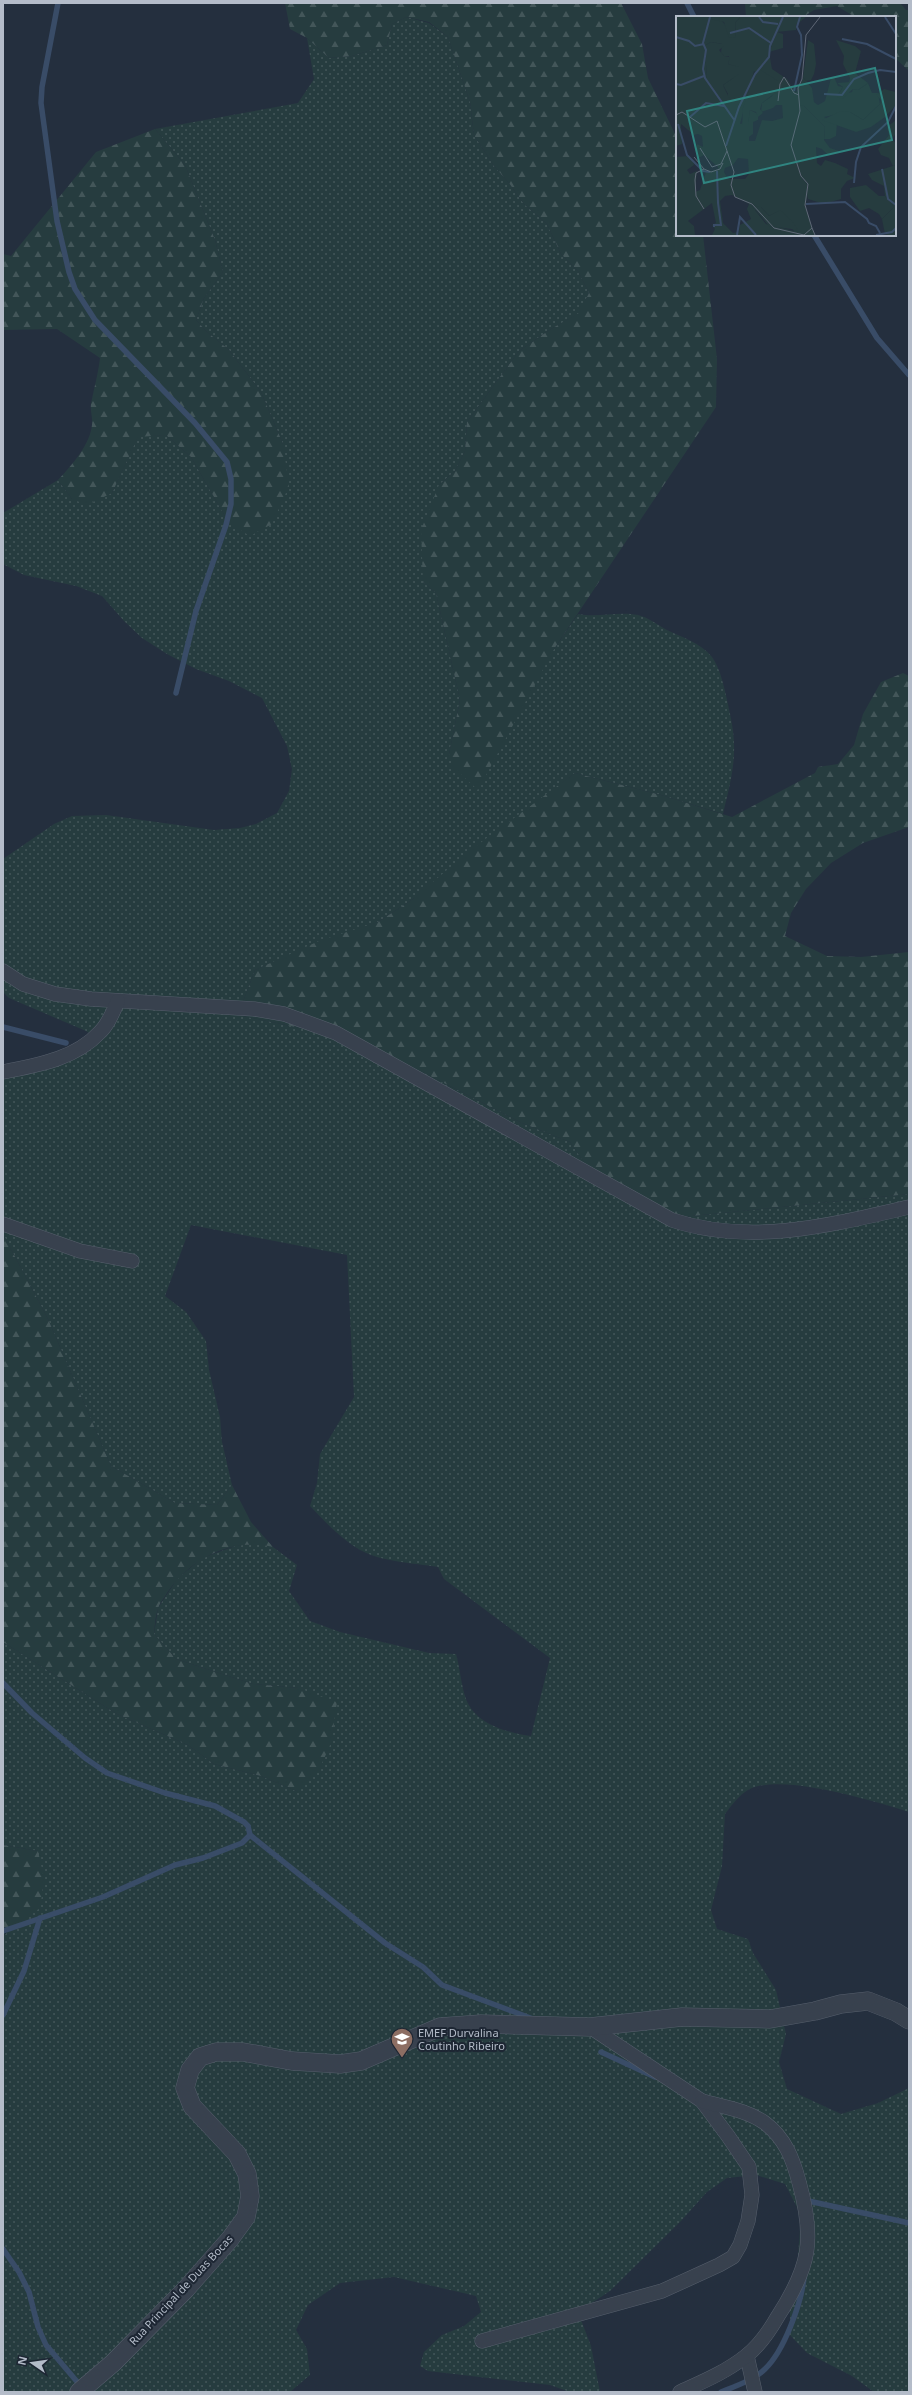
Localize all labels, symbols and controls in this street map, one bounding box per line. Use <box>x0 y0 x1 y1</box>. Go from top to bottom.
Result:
inset map <box>676 16 896 236</box>
place label: EMEF Durvalina Coutinho Ribeiro <box>418 2025 505 2053</box>
school or university icon: EMEF Durvalina Coutinho Ribeiro <box>389 2026 415 2059</box>
street label: Rua Principal de Duas Bocas <box>125 2231 236 2348</box>
north arrow <box>12 2343 52 2383</box>
text: N <box>13 2355 30 2367</box>

